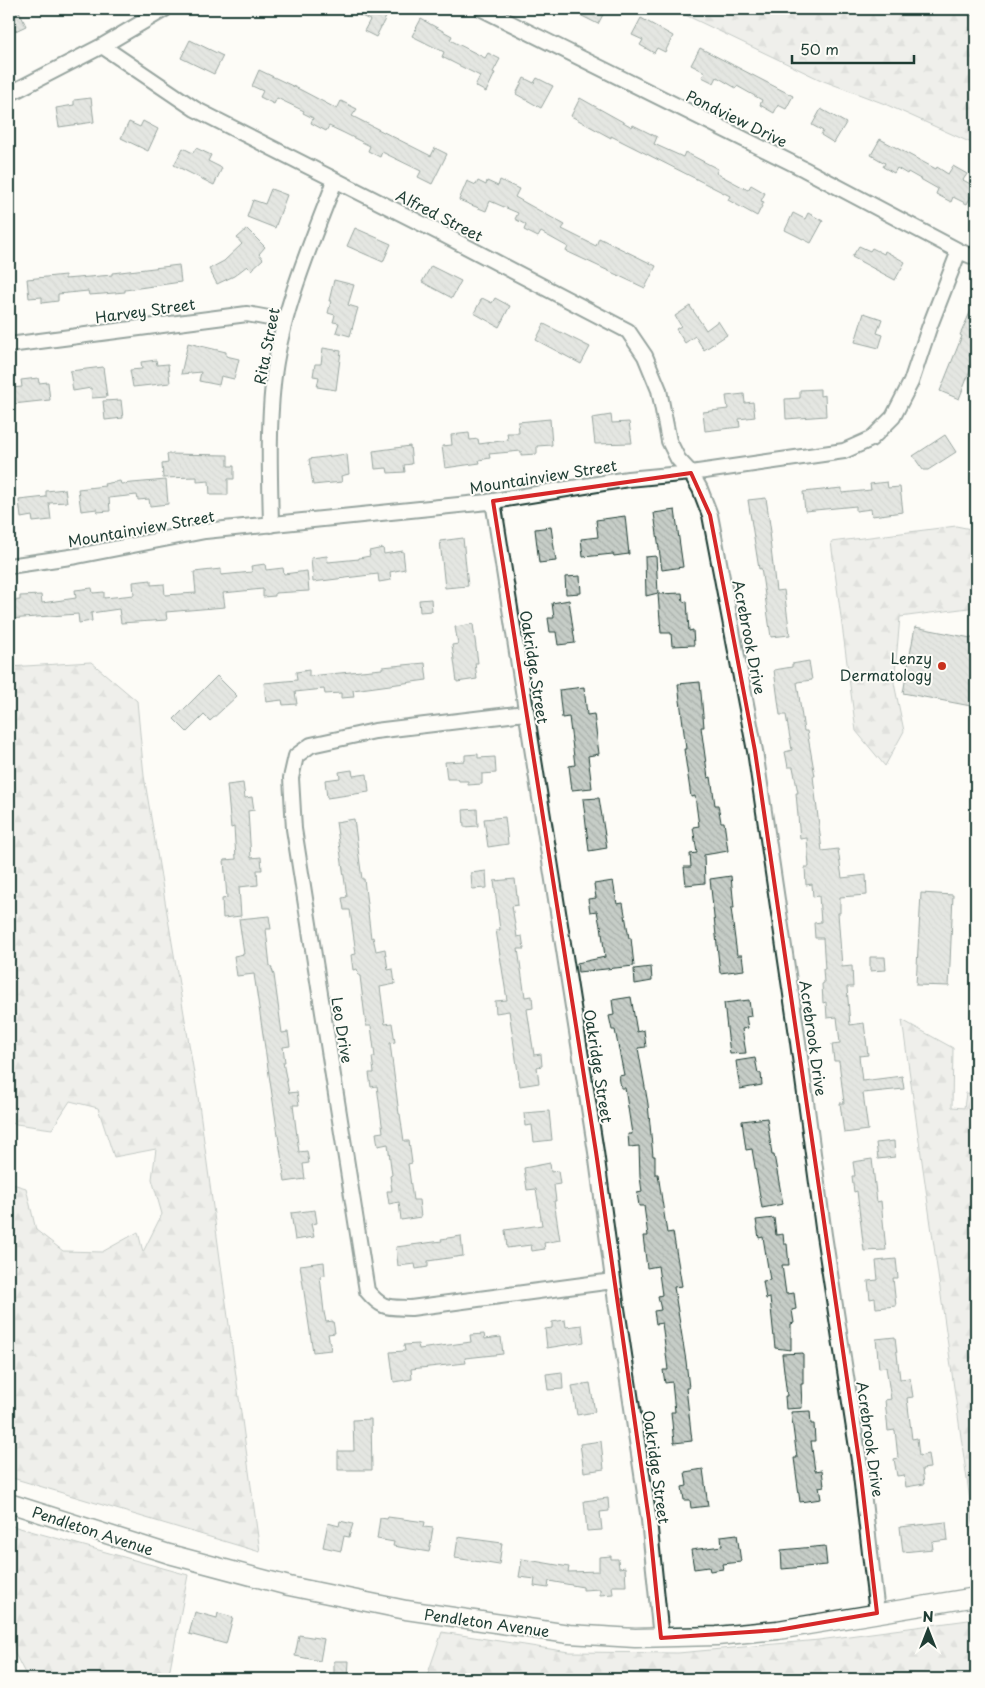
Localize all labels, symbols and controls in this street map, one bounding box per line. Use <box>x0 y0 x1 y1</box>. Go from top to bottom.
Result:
scale bar <box>792 32 915 64</box>
text: 50 m <box>800 37 839 60</box>
street label: Pondview Drive <box>683 84 791 152</box>
street label: Alfred Street <box>393 183 487 247</box>
street label: Harvey Street <box>93 292 197 328</box>
street label: Rita Street <box>247 306 285 386</box>
street label: Mountainview Street <box>468 453 618 499</box>
street label: Mountainview Street <box>66 504 216 552</box>
street label: Acrebrook Drive <box>728 578 772 696</box>
street label: Oakridge Street <box>515 609 555 725</box>
place label: Lenzy Dermatology <box>840 646 932 686</box>
marker: Lenzy Dermatology <box>936 660 948 672</box>
street label: Acrebrook Drive <box>795 979 833 1097</box>
street label: Leo Drive <box>326 995 360 1065</box>
street label: Oakridge Street <box>579 1008 619 1124</box>
street label: Acrebrook Drive <box>852 1380 890 1498</box>
street label: Oakridge Street <box>638 1409 676 1525</box>
street label: Pendleton Avenue <box>29 1500 157 1560</box>
street label: Pendleton Avenue <box>423 1602 551 1642</box>
north arrow <box>902 1606 952 1656</box>
text: N <box>922 1606 934 1627</box>

